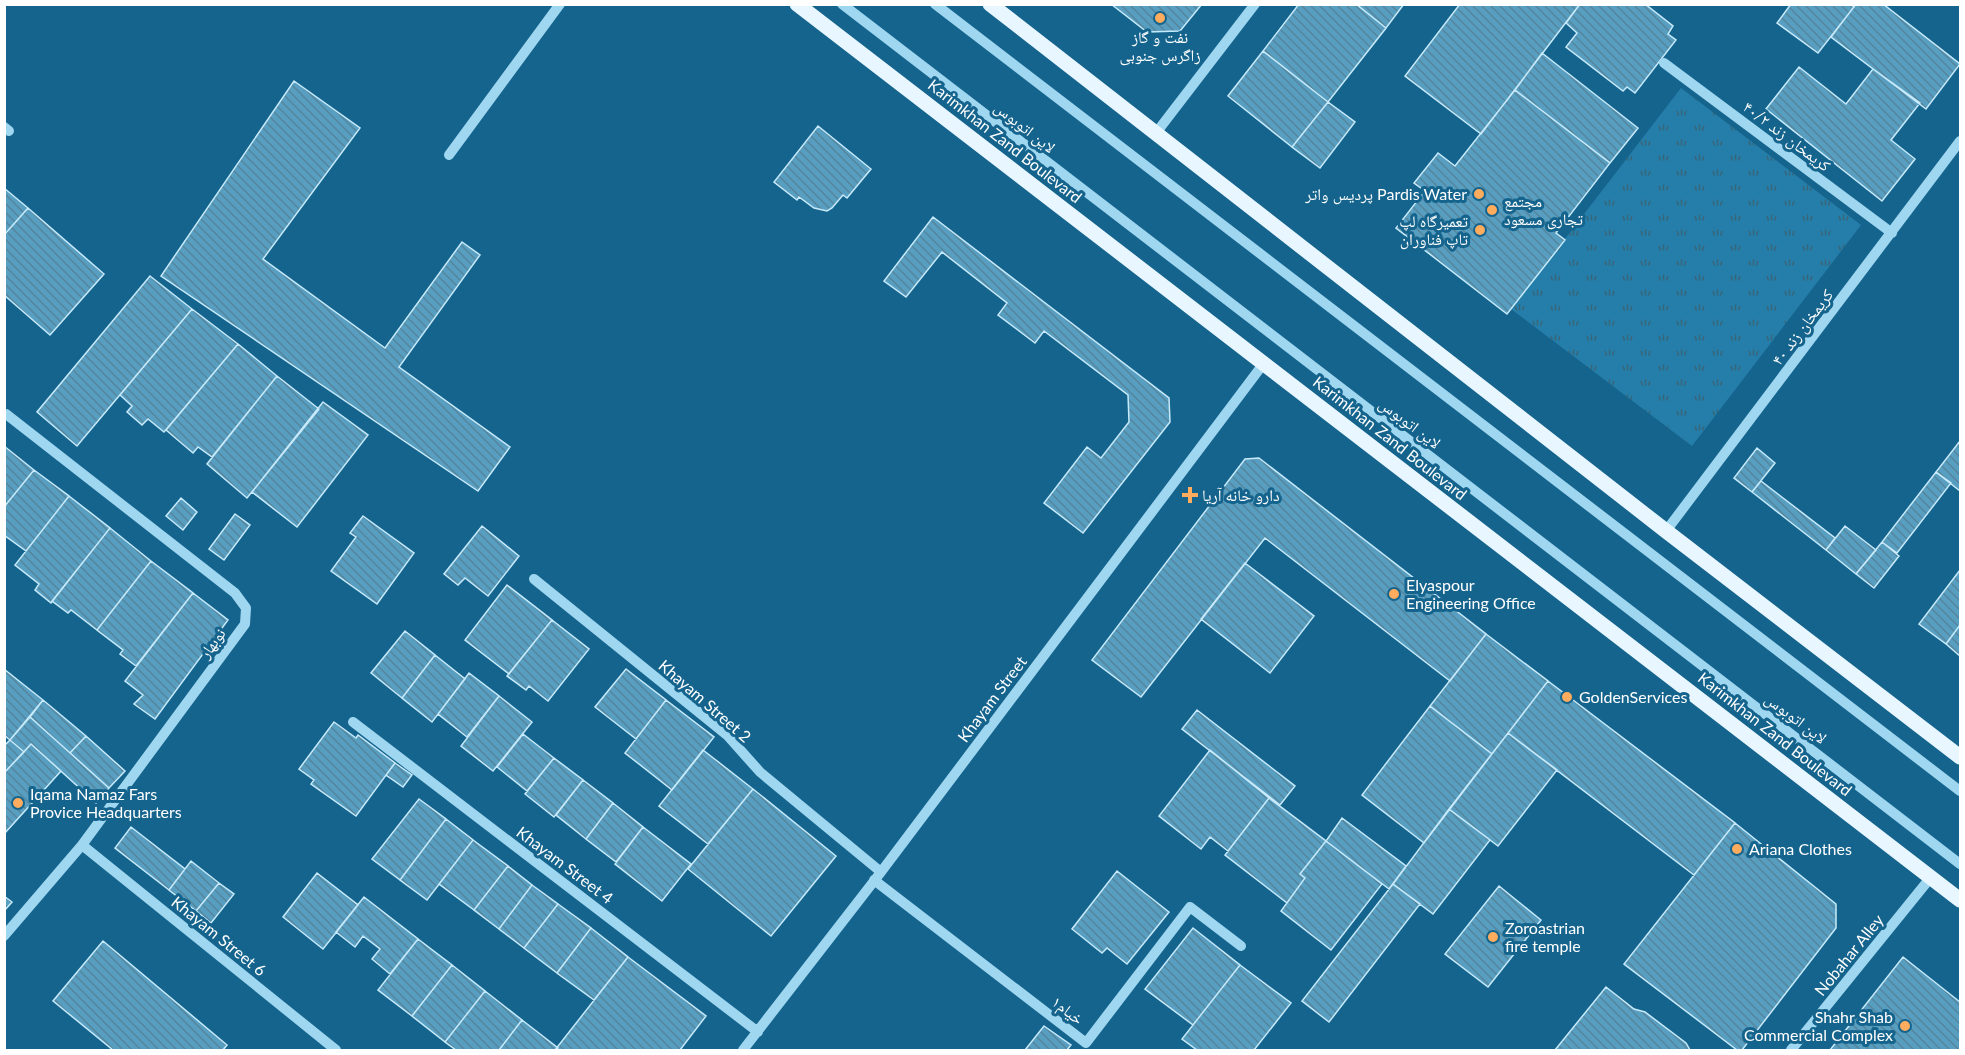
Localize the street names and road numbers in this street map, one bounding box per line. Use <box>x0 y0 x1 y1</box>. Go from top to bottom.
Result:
street label: Karimkhan Zand Boulevard <box>925 75 1086 206</box>
street label: لاین اتوبوس <box>990 97 1060 158</box>
street label: کریمخان زند ۴۰/۲ <box>1739 97 1835 176</box>
street label: کریمخان زند ۴۰ <box>1767 285 1838 370</box>
street label: Karimkhan Zand Boulevard <box>1310 372 1471 503</box>
street label: لاین اتوبوس <box>1375 393 1445 453</box>
street label: نوبهار <box>194 624 230 663</box>
street label: Khayam Street <box>953 652 1030 745</box>
street label: Khayam Street 2 <box>655 655 755 746</box>
street label: Karimkhan Zand Boulevard <box>1695 668 1856 799</box>
street label: لاین اتوبوس <box>1761 688 1831 748</box>
street label: Khayam Street 4 <box>513 822 617 907</box>
street label: Khayam Street 6 <box>168 892 270 980</box>
street label: Nobahar Alley <box>1810 910 1888 999</box>
street label: ۱خیام <box>1047 991 1088 1029</box>

